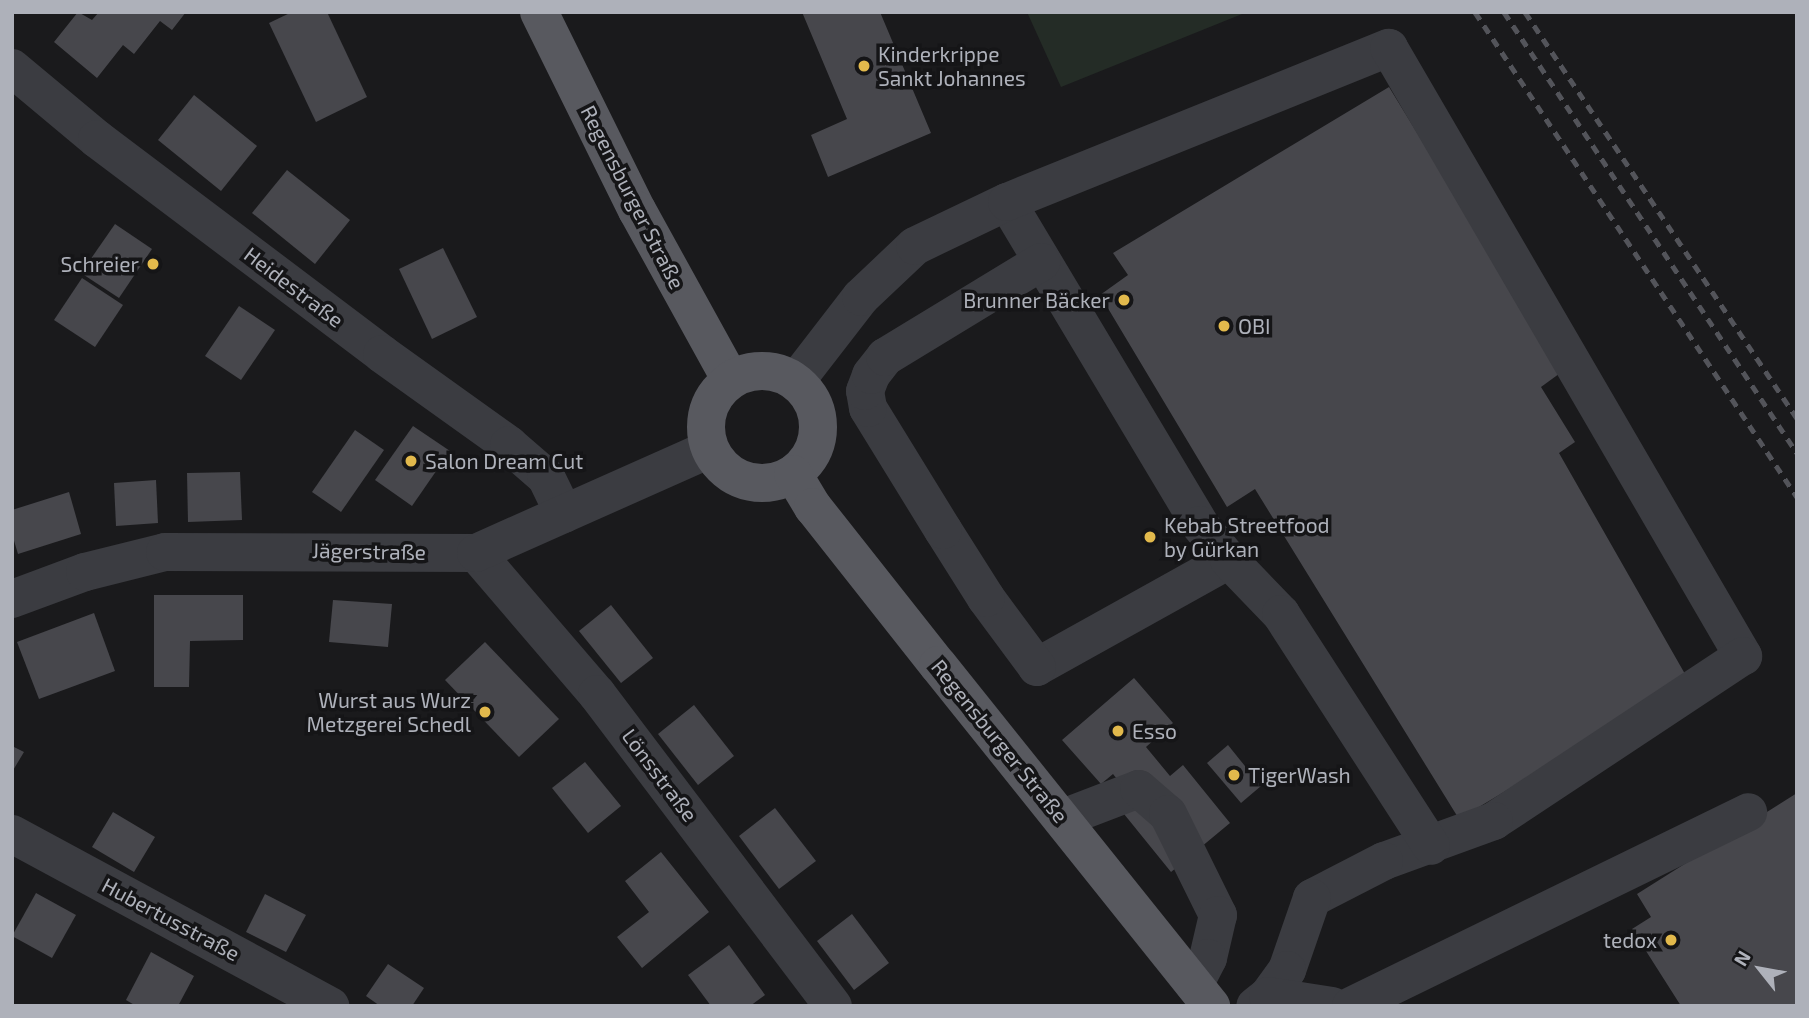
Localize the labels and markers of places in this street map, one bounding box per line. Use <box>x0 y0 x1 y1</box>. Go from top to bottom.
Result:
place label: Kinderkrippe Sankt Johannes <box>878 41 1026 91</box>
marker: Kinderkrippe Sankt Johannes <box>856 58 872 74</box>
place label: Schreier <box>60 251 139 277</box>
marker: Schreier <box>145 256 161 272</box>
place label: Brunner Bäcker <box>963 287 1110 313</box>
marker: Brunner Bäcker <box>1116 292 1132 308</box>
place label: OBI <box>1238 313 1271 339</box>
marker: OBI <box>1216 318 1232 334</box>
place label: Salon Dream Cut <box>425 448 583 474</box>
marker: Salon Dream Cut <box>403 453 419 469</box>
place label: Kebab Streetfood by Gürkan <box>1164 512 1330 562</box>
marker: Kebab Streetfood by Gürkan <box>1142 529 1158 545</box>
place label: Wurst aus Wurz Metzgerei Schedl <box>307 687 471 737</box>
marker: Wurst aus Wurz Metzgerei Schedl <box>477 704 493 720</box>
place label: Esso <box>1132 718 1177 744</box>
marker: Esso <box>1110 723 1126 739</box>
place label: TigerWash <box>1248 762 1351 788</box>
marker: TigerWash <box>1226 767 1242 783</box>
place label: tedox <box>1603 927 1657 953</box>
marker: tedox <box>1663 932 1679 948</box>

